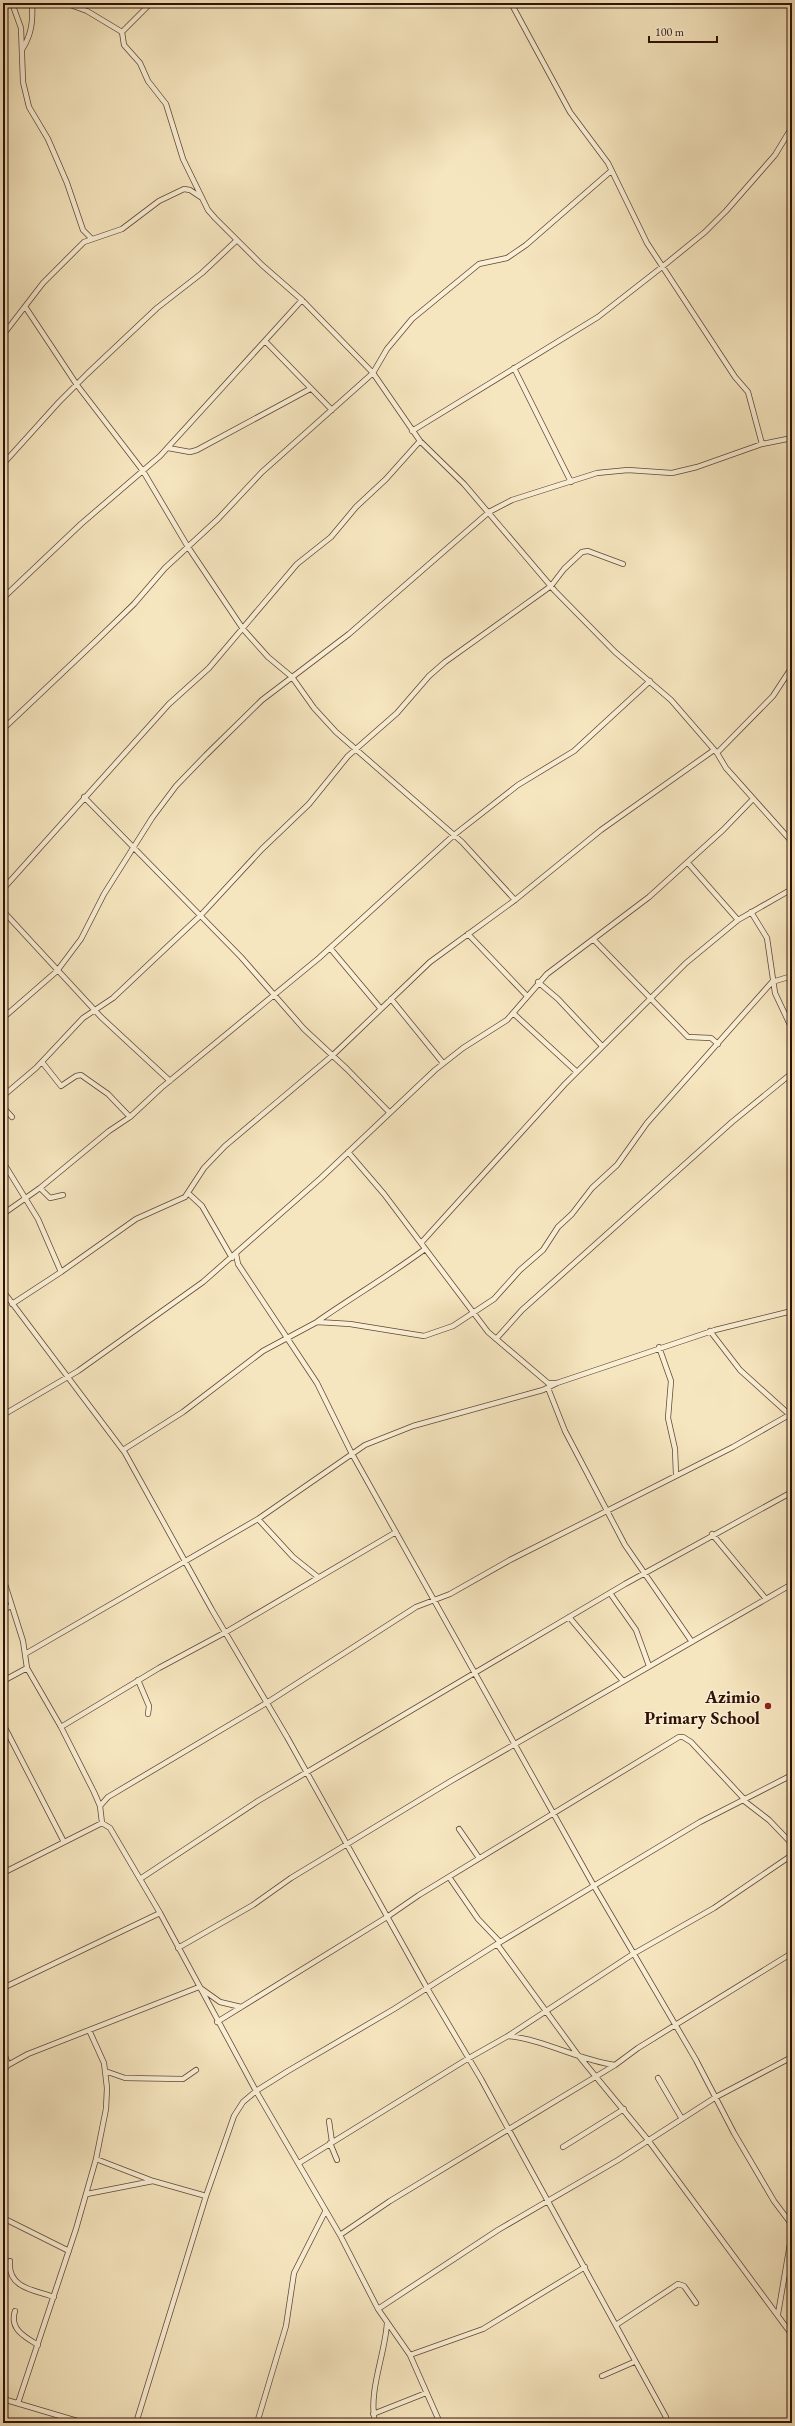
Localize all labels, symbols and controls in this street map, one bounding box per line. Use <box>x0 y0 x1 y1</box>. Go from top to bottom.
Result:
scale bar <box>649 18 717 44</box>
text: 100 m <box>655 24 685 40</box>
place label: Azimio Primary School <box>644 1685 760 1729</box>
marker: Azimio Primary School <box>763 1701 773 1711</box>

